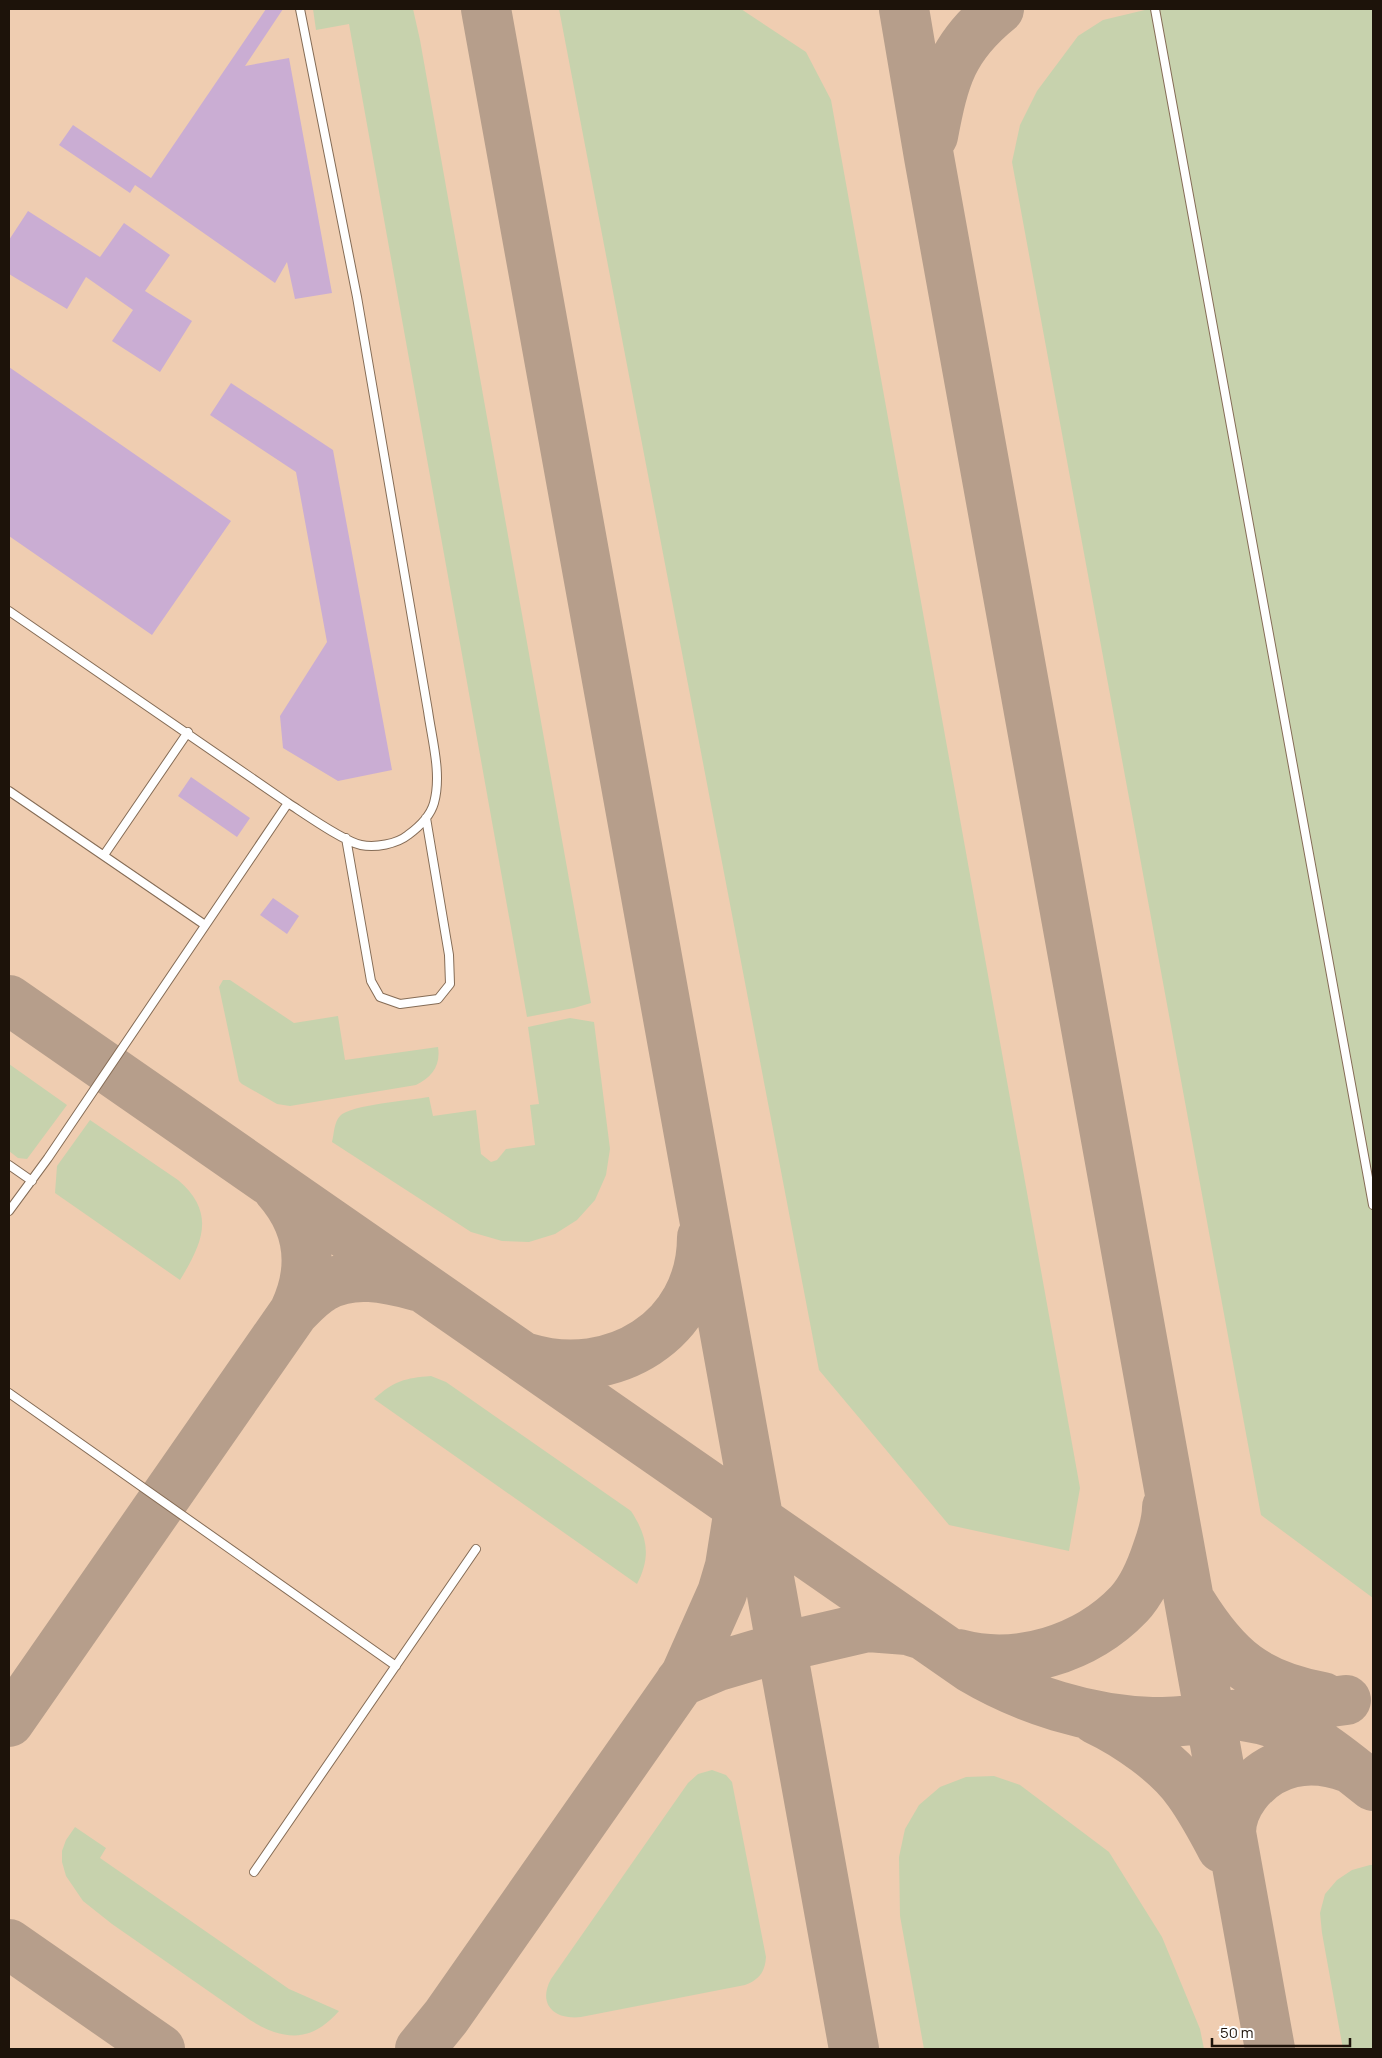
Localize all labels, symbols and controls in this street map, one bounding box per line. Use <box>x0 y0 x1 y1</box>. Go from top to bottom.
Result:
scale bar <box>1212 2016 1350 2048</box>
text: 50 m <box>1220 2022 1254 2043</box>

